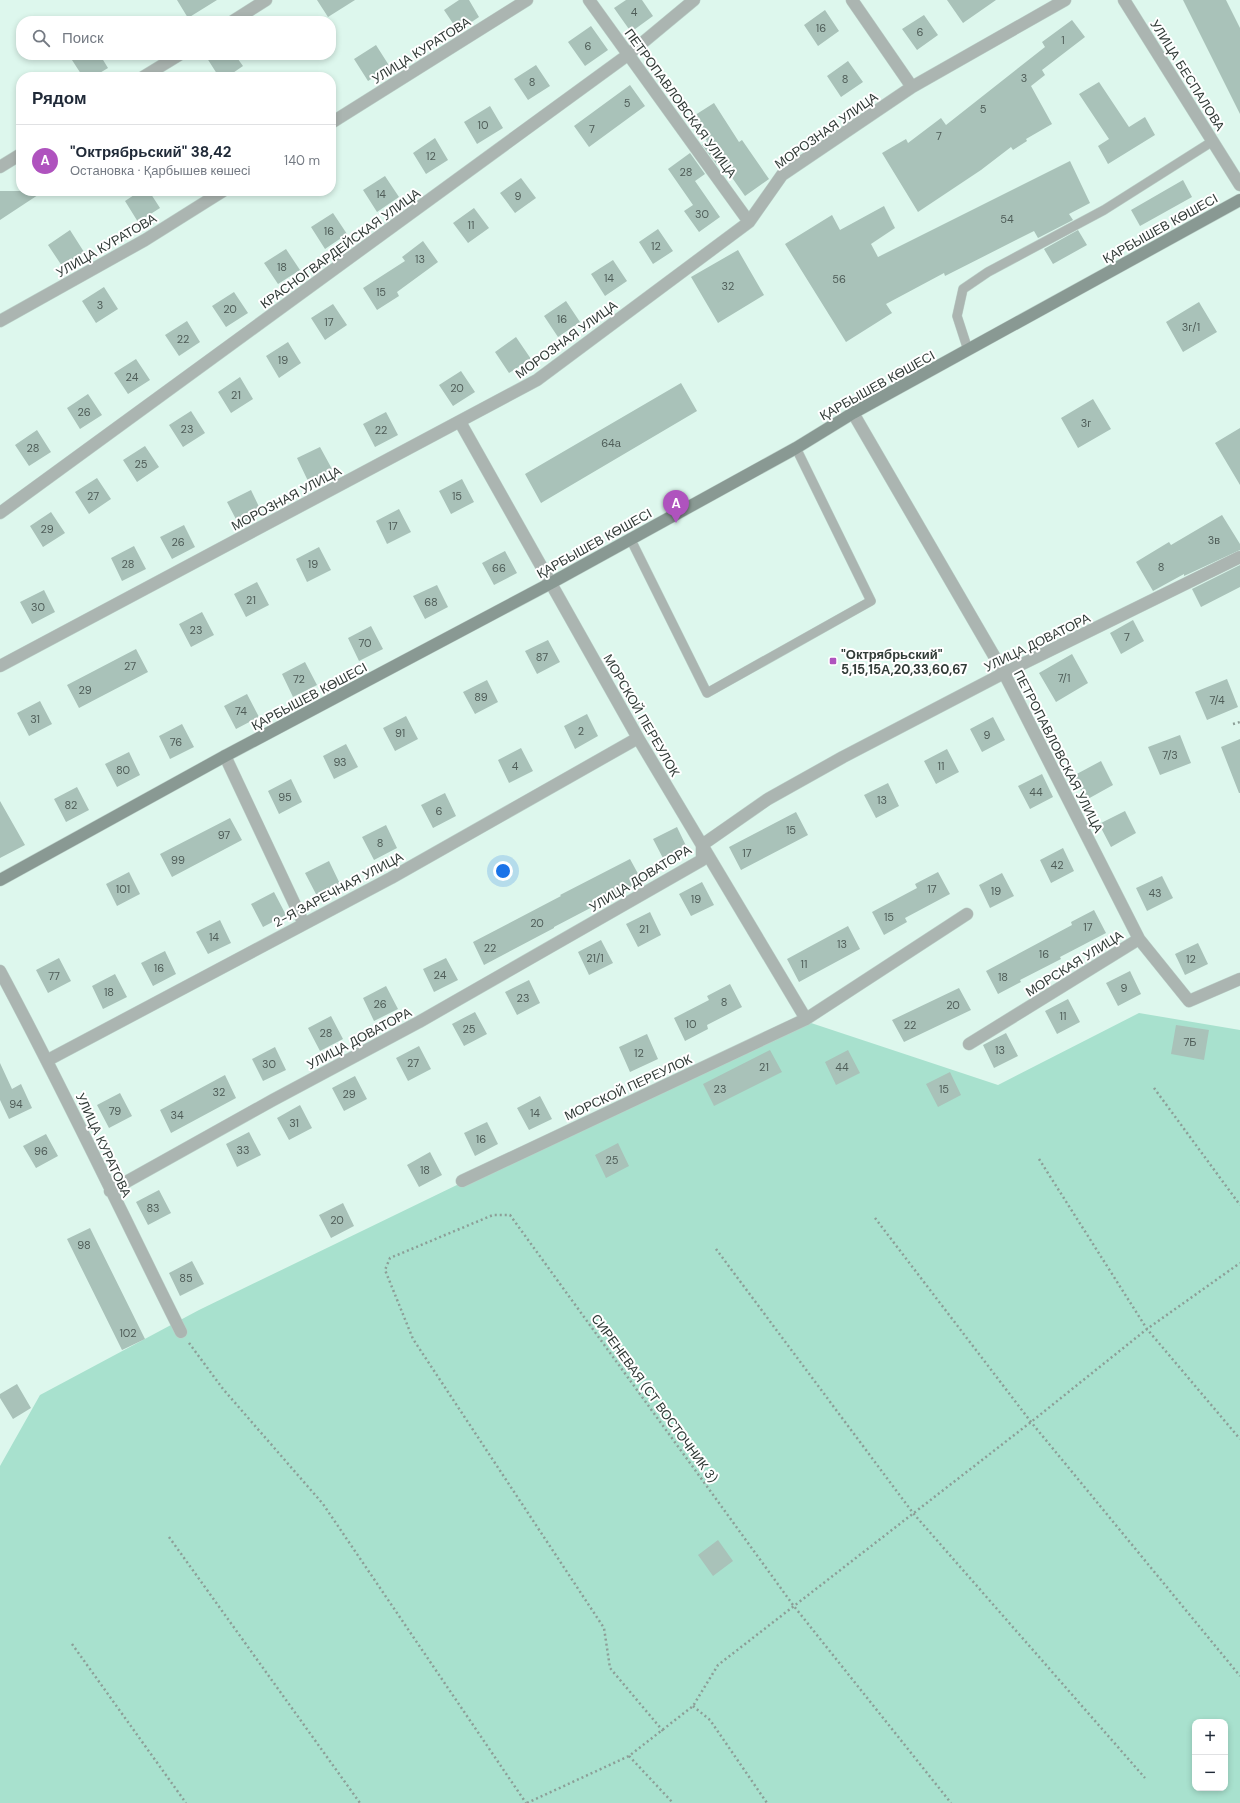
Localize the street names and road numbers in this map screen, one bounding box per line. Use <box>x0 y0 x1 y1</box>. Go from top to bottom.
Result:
street label: УЛИЦА КУРАТОВА <box>369 13 474 88</box>
street label: УЛИЦА БЕСПАЛОВА <box>1146 17 1229 134</box>
street label: ПЕТРОПАВЛОВСКАЯ УЛИЦА <box>621 25 741 182</box>
street label: МОРОЗНАЯ УЛИЦА <box>771 88 881 172</box>
street label: КРАСНОГВАРДЕЙСКАЯ УЛИЦА <box>257 184 424 312</box>
street label: ҚАРБЫШЕВ КӨШЕСІ <box>1100 190 1221 267</box>
street label: УЛИЦА КУРАТОВА <box>53 210 160 281</box>
street label: МОРОЗНАЯ УЛИЦА <box>512 296 621 382</box>
street label: ҚАРБЫШЕВ КӨШЕСІ <box>817 347 938 424</box>
street label: МОРОЗНАЯ УЛИЦА <box>228 462 344 535</box>
street label: ҚАРБЫШЕВ КӨШЕСІ <box>534 505 655 582</box>
street label: УЛИЦА ДОВАТОРА <box>981 609 1093 676</box>
street label: МОРСКОЙ ПЕРЕУЛОК <box>600 651 684 780</box>
street label: ҚАРБЫШЕВ КӨШЕСІ <box>248 659 370 734</box>
street label: ПЕТРОПАВЛОВСКАЯ УЛИЦА <box>1010 667 1107 836</box>
street label: УЛИЦА ДОВАТОРА <box>586 841 695 916</box>
street label: 2-Я ЗАРЕЧНАЯ УЛИЦА <box>270 848 406 931</box>
street label: МОРСКАЯ УЛИЦА <box>1022 926 1127 1000</box>
street label: УЛИЦА ДОВАТОРА <box>304 1004 415 1073</box>
street label: МОРСКОЙ ПЕРЕУЛОК <box>562 1050 695 1124</box>
street label: УЛИЦА КУРАТОВА <box>72 1090 135 1200</box>
street label: СИРЕНЕВАЯ (СТ ВОСТОЧНИК 3) <box>588 1311 722 1486</box>

